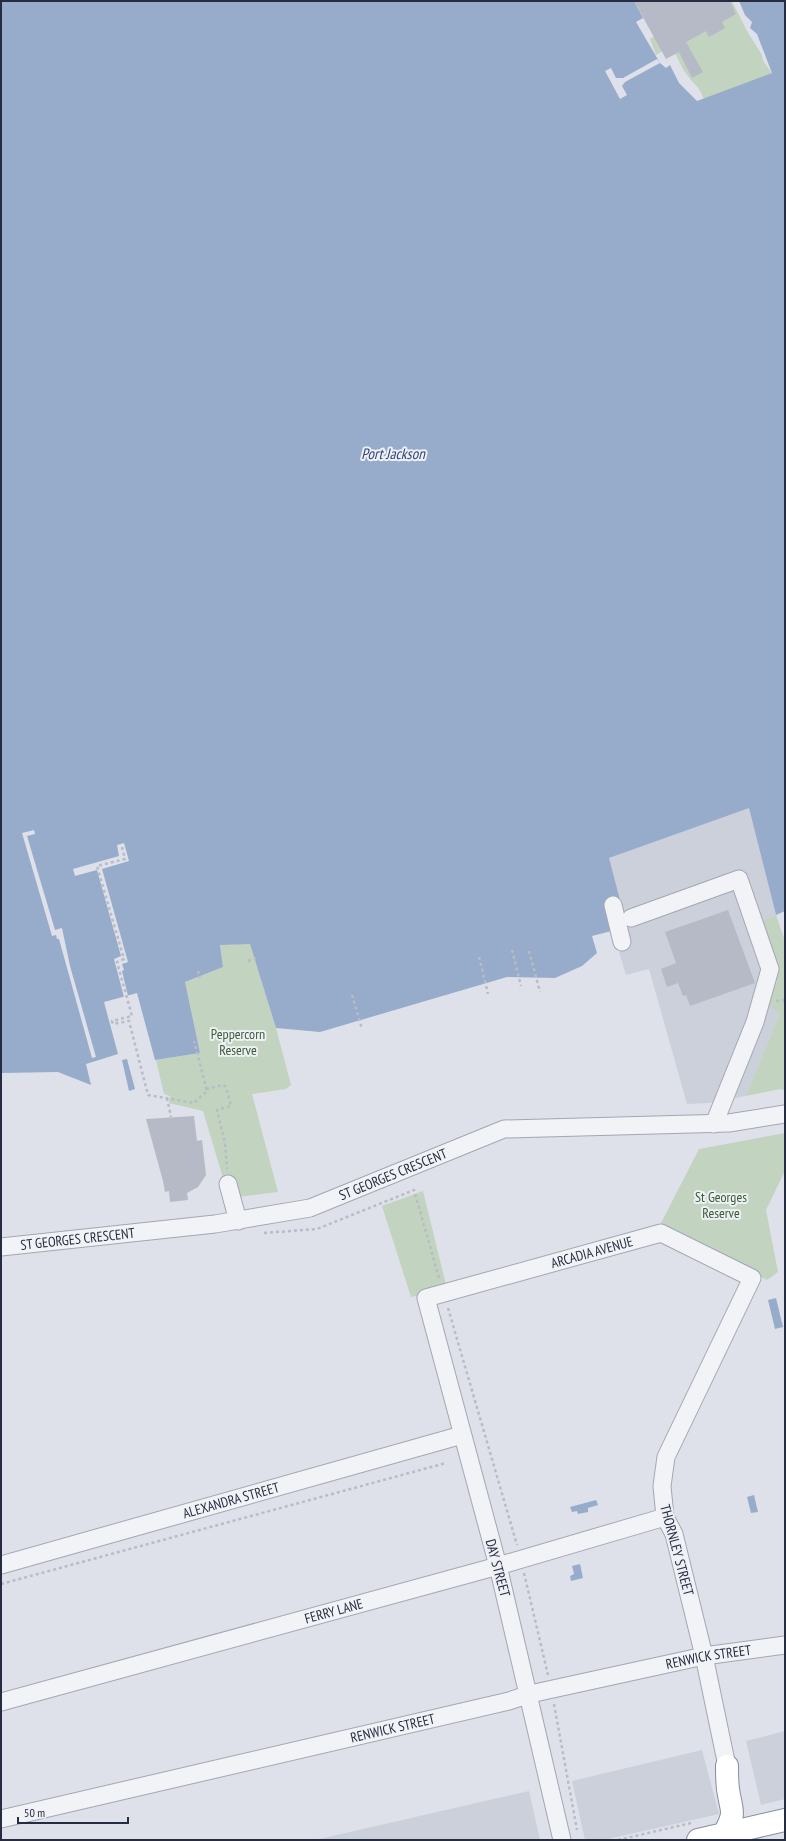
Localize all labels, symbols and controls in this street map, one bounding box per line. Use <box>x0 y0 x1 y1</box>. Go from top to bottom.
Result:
water label: Port Jackson <box>361 444 426 463</box>
park label: Peppercorn Reserve <box>211 1025 265 1059</box>
street label: ST GEORGES CRESCENT <box>336 1144 450 1204</box>
park label: St Georges Reserve <box>695 1188 747 1222</box>
street label: ST GEORGES CRESCENT <box>19 1224 136 1254</box>
street label: ARCADIA AVENUE <box>549 1232 635 1272</box>
street label: ALEXANDRA STREET <box>181 1478 282 1522</box>
street label: THORNLEY STREET <box>656 1502 698 1598</box>
street label: DAY STREET <box>482 1537 515 1600</box>
street label: FERRY LANE <box>303 1594 365 1628</box>
street label: RENWICK STREET <box>664 1641 753 1673</box>
street label: RENWICK STREET <box>349 1709 437 1747</box>
scale bar <box>18 1799 128 1825</box>
text: 50 m <box>24 1805 45 1820</box>

